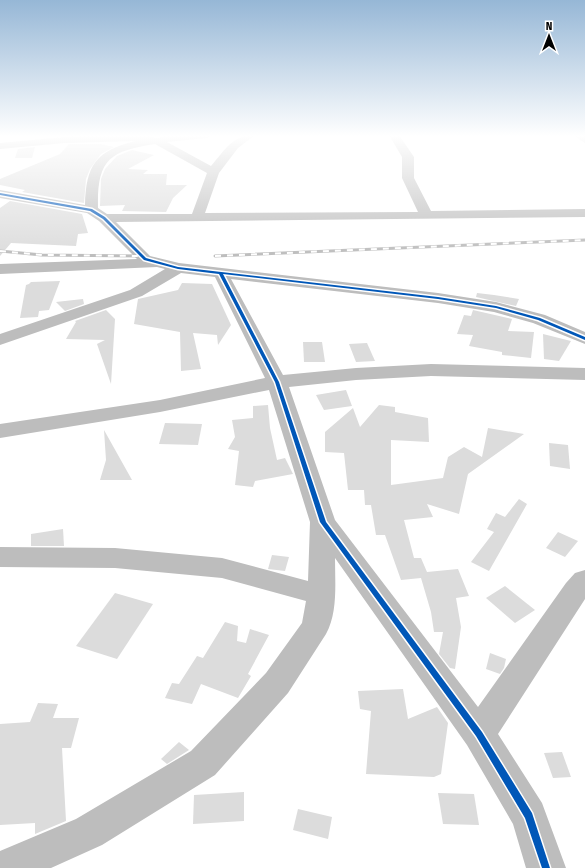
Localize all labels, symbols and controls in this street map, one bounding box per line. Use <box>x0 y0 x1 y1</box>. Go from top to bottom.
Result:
north arrow <box>529 16 569 56</box>
text: N <box>546 20 552 33</box>

